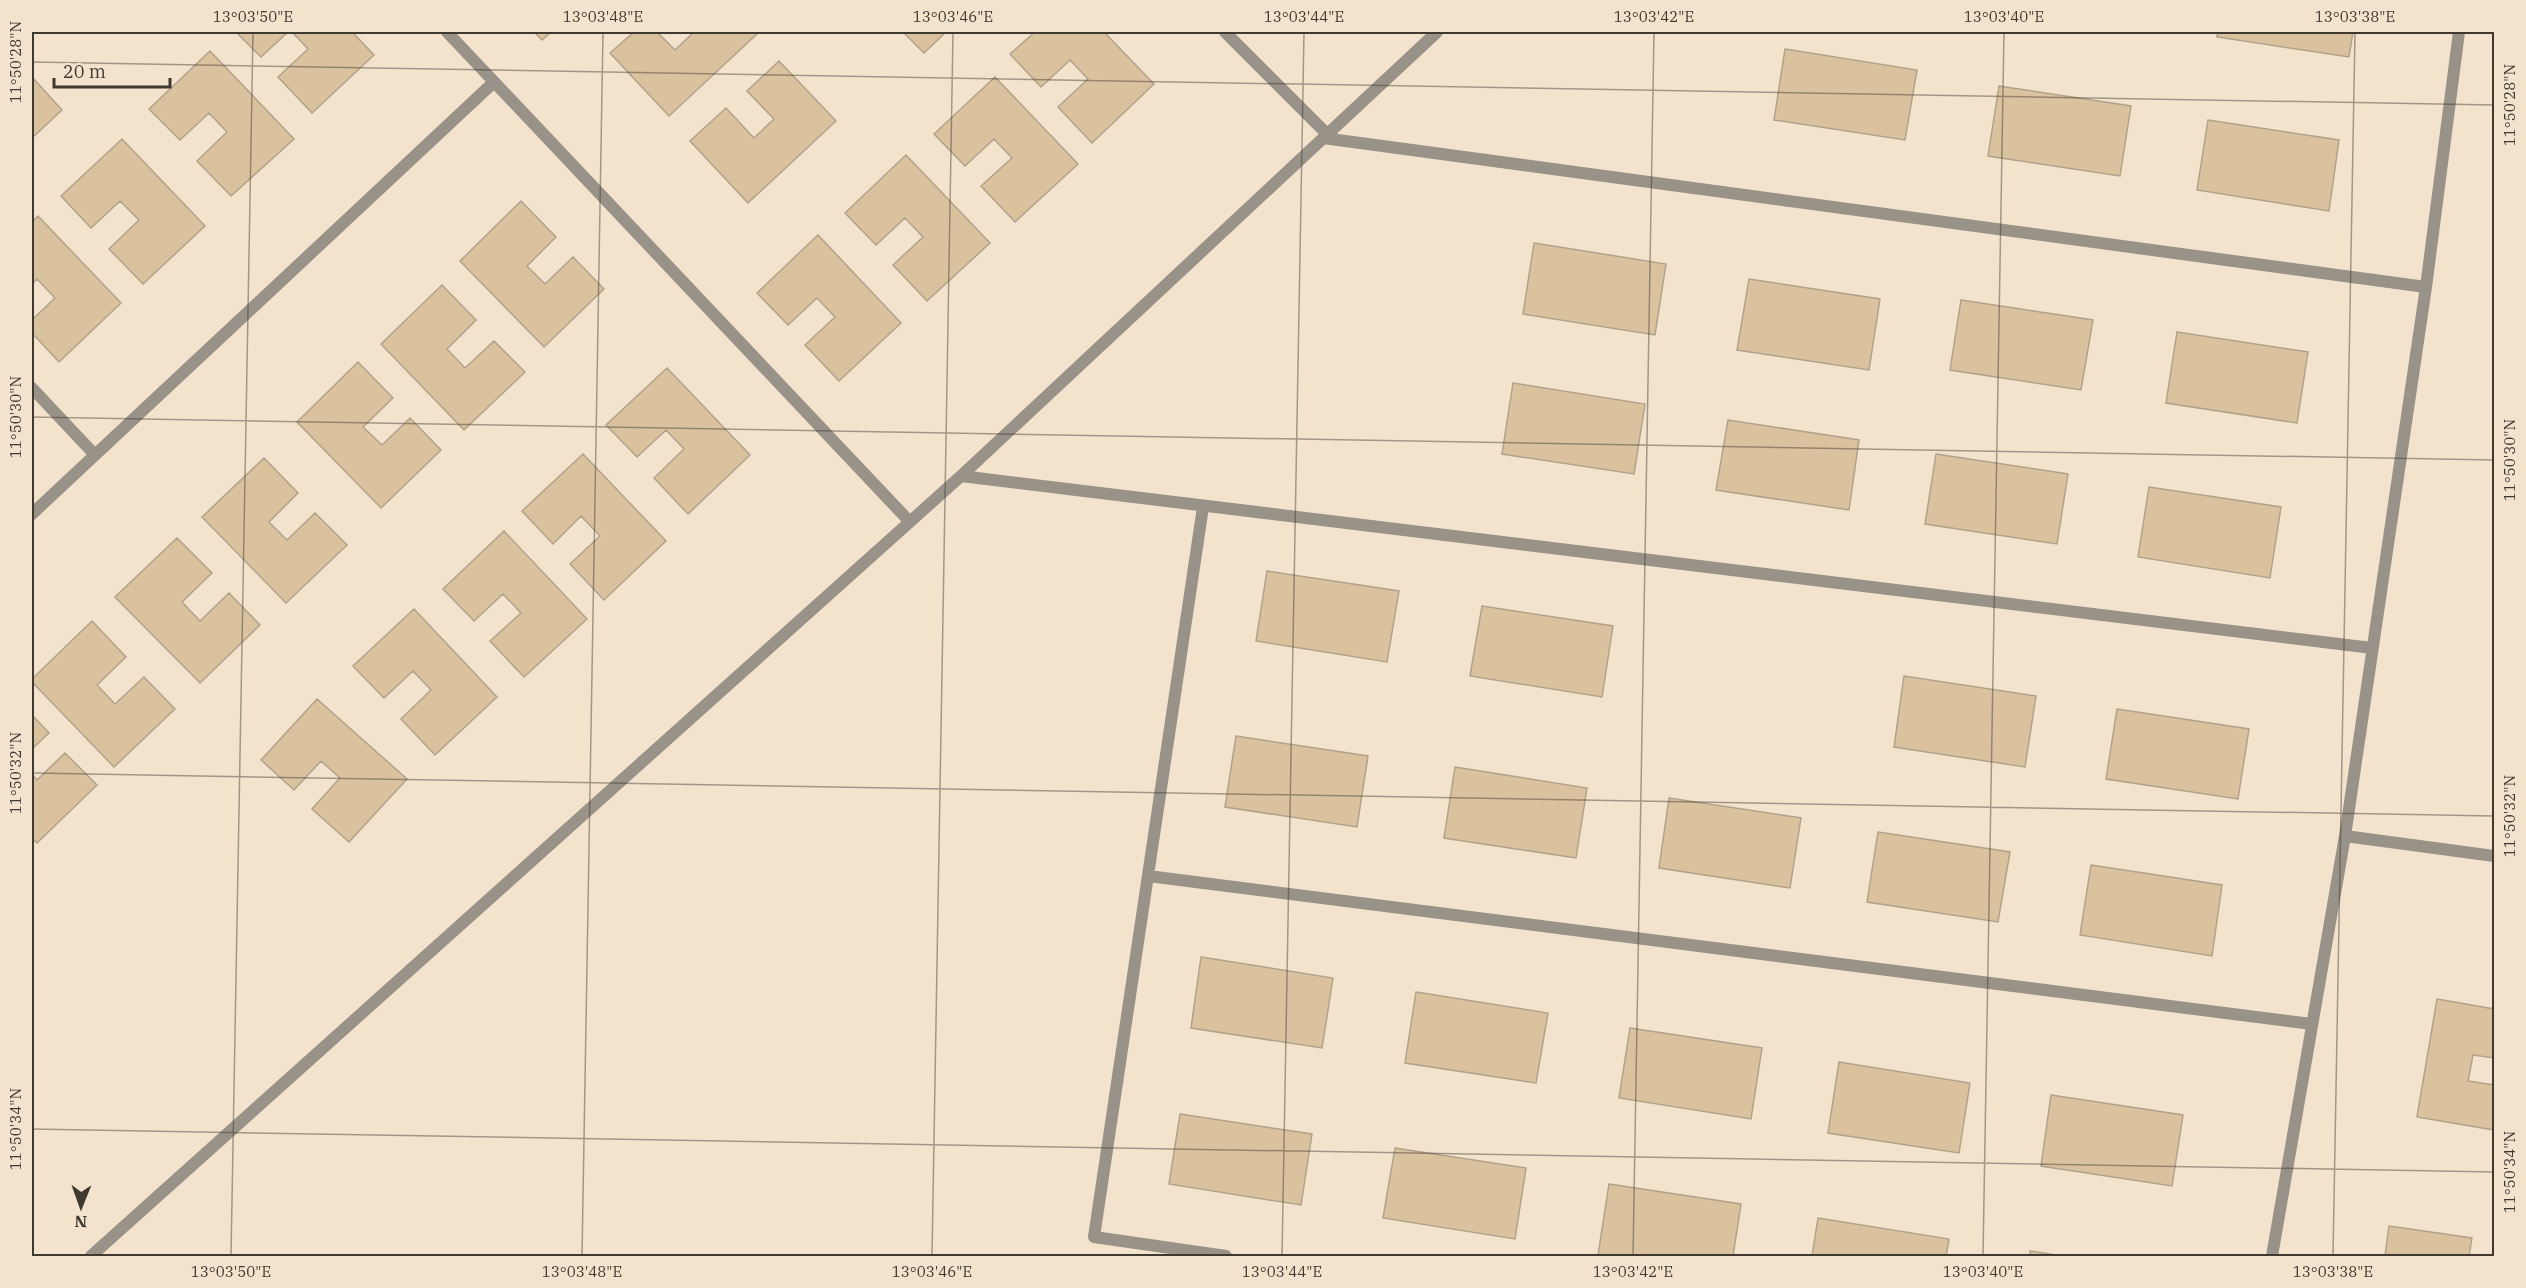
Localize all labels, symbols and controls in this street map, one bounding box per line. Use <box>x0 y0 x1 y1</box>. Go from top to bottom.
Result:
text: 13°03'50"E <box>213 7 293 26</box>
text: 13°03'48"E <box>563 7 643 26</box>
text: 13°03'46"E <box>913 7 993 26</box>
text: 13°03'44"E <box>1264 7 1344 26</box>
text: 13°03'42"E <box>1614 7 1694 26</box>
text: 13°03'40"E <box>1964 7 2044 26</box>
text: 13°03'38"E <box>2315 7 2395 26</box>
text: 11°50'28"N <box>6 21 25 103</box>
scale bar <box>54 51 170 89</box>
text: 20 m <box>63 60 106 83</box>
text: 11°50'28"N <box>2500 64 2519 146</box>
text: 11°50'30"N <box>6 376 25 458</box>
text: 11°50'30"N <box>2500 419 2519 501</box>
text: 11°50'32"N <box>6 732 25 814</box>
text: 11°50'32"N <box>2500 775 2519 857</box>
text: 11°50'34"N <box>6 1088 25 1170</box>
text: 11°50'34"N <box>2500 1131 2519 1213</box>
north arrow <box>51 1177 111 1237</box>
text: N <box>74 1212 87 1232</box>
text: 13°03'50"E <box>191 1262 271 1281</box>
text: 13°03'48"E <box>542 1262 622 1281</box>
text: 13°03'46"E <box>892 1262 972 1281</box>
text: 13°03'44"E <box>1242 1262 1322 1281</box>
text: 13°03'42"E <box>1593 1262 1673 1281</box>
text: 13°03'40"E <box>1943 1262 2023 1281</box>
text: 13°03'38"E <box>2293 1262 2373 1281</box>

